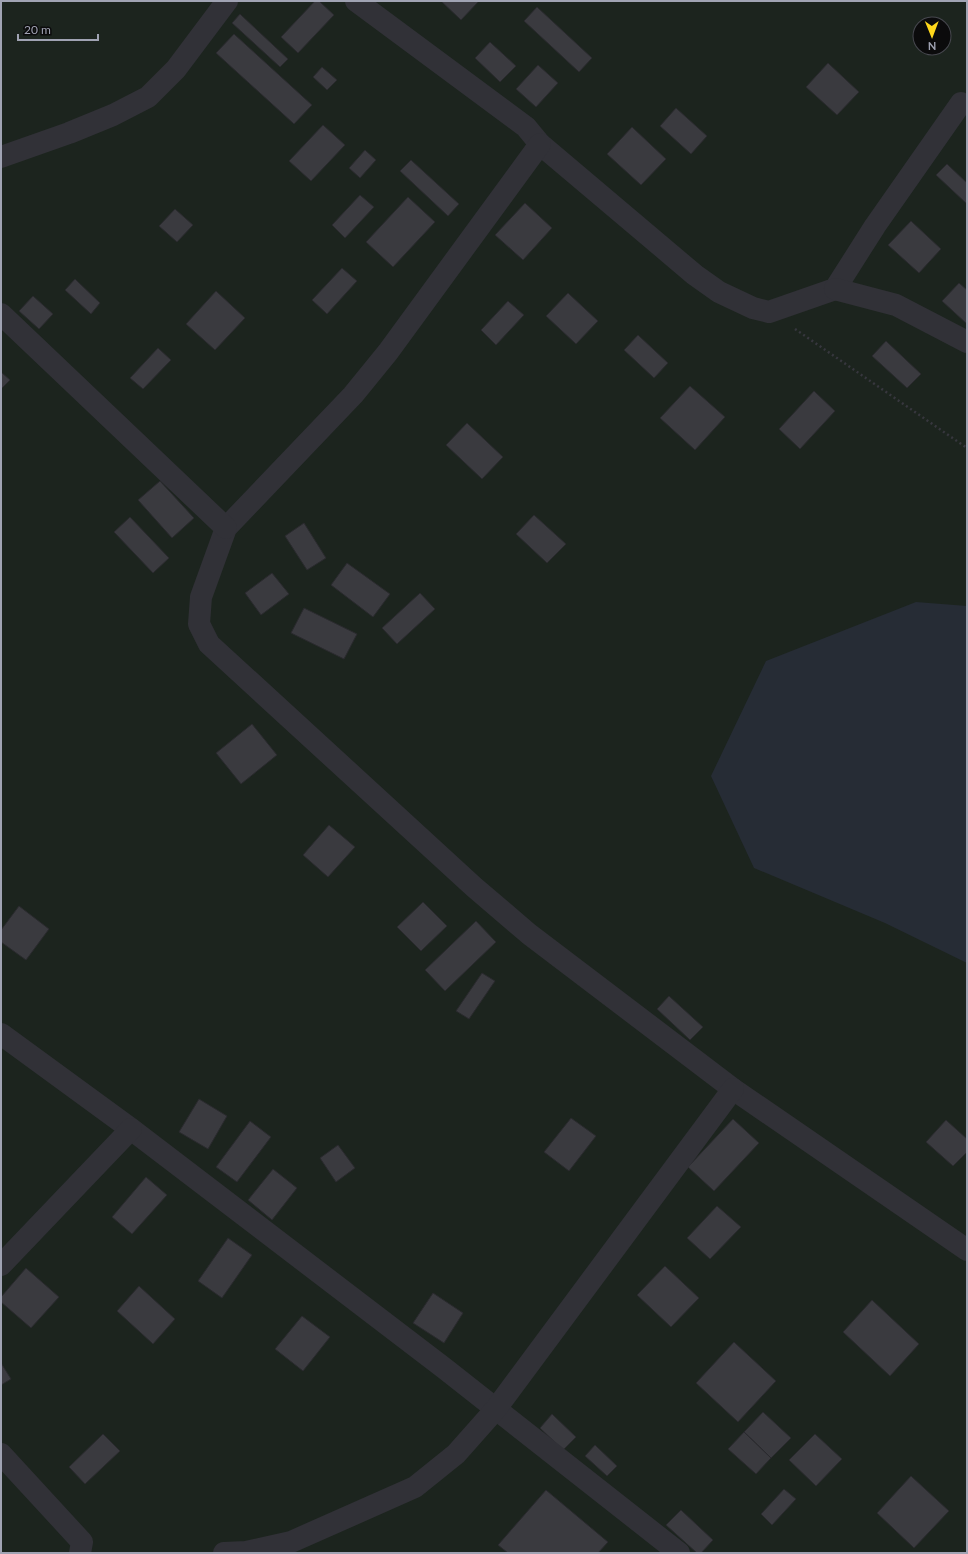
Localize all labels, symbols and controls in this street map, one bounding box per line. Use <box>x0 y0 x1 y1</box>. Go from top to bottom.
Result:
scale bar <box>18 16 98 42</box>
north arrow <box>912 16 952 56</box>
text: 20 m <box>24 22 51 37</box>
text: N <box>928 40 937 53</box>

